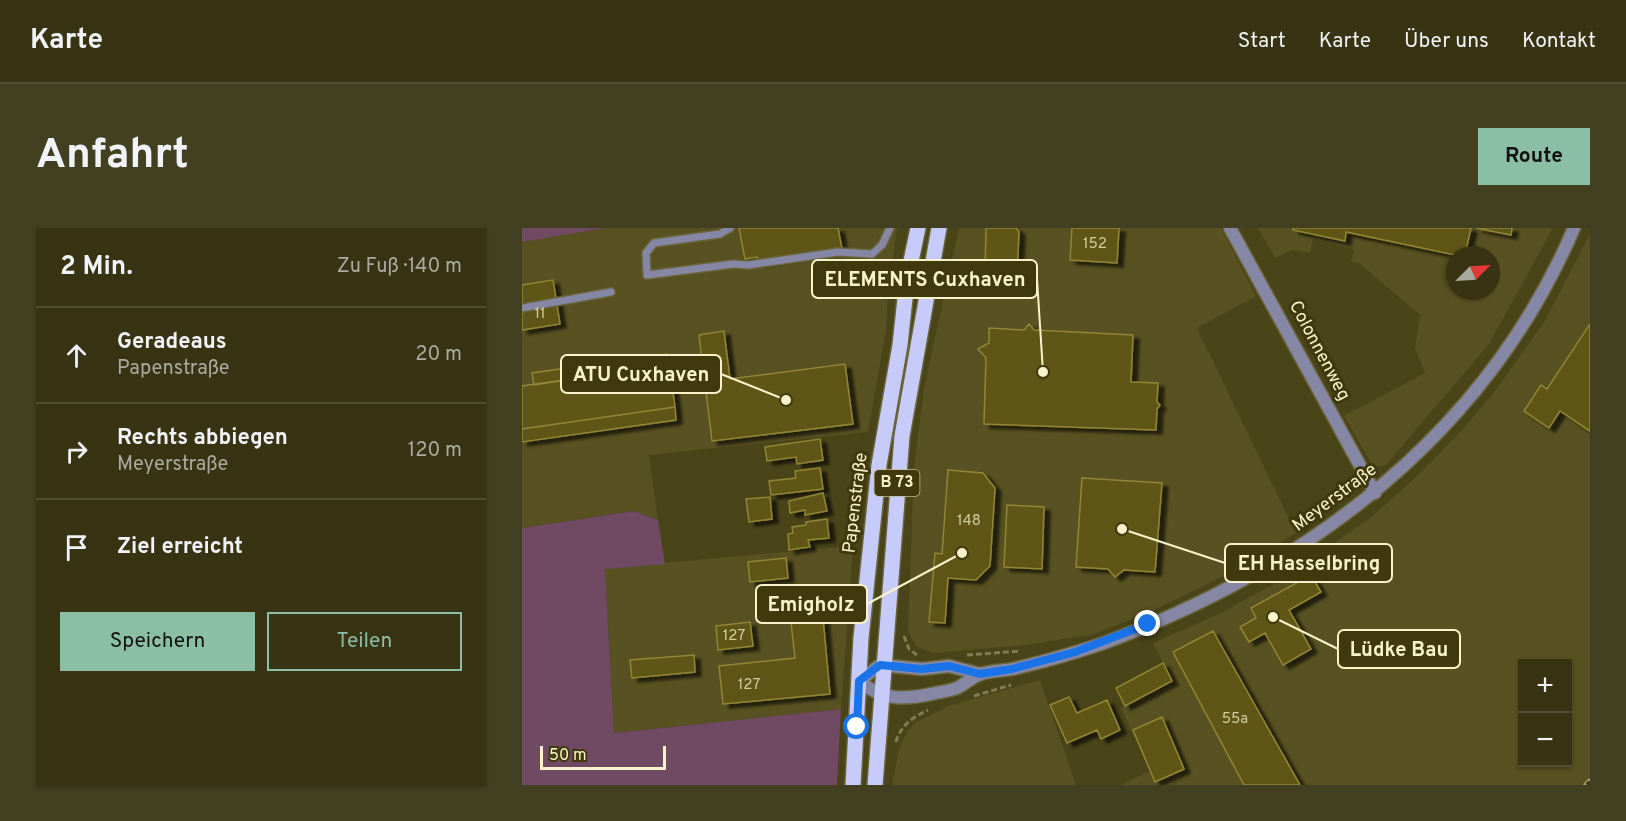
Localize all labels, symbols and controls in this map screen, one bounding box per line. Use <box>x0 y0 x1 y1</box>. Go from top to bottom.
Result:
text: Karte <box>30 23 103 59</box>
text: Start <box>1238 28 1286 55</box>
text: Karte <box>1319 28 1371 55</box>
text: Über uns <box>1404 28 1489 55</box>
text: Kontakt <box>1522 28 1596 55</box>
button: Route <box>1478 128 1590 185</box>
text: Anfahrt <box>36 130 189 183</box>
house number: 152 <box>1083 235 1107 254</box>
north arrow <box>1446 246 1500 300</box>
text: 2 Min. <box>60 251 133 284</box>
text: Zu Fuß · 140 m <box>337 254 462 280</box>
callout: ELEMENTS Cuxhaven <box>812 260 1037 298</box>
text: ELEMENTS Cuxhaven <box>824 268 1026 294</box>
street label: Colonnenweg <box>1283 297 1355 405</box>
house number: 11 <box>534 305 546 324</box>
text: Geradeaus <box>117 329 227 356</box>
icon: ahead <box>60 339 93 372</box>
text: 20 m <box>415 342 462 368</box>
callout: ATU Cuxhaven <box>561 355 721 393</box>
text: Papenstraße <box>117 356 229 382</box>
text: ATU Cuxhaven <box>573 363 709 389</box>
text: Rechts abbiegen <box>117 425 288 452</box>
icon: right <box>60 435 93 468</box>
text: 120 m <box>408 438 462 464</box>
street label: Papenstraße <box>838 451 874 555</box>
text: Meyerstraße <box>117 452 228 478</box>
street label: Meyerstraße <box>1288 459 1382 537</box>
road number: B 73 <box>874 470 920 496</box>
house number: 148 <box>957 512 981 531</box>
icon: arrive <box>60 531 93 564</box>
text: Ziel erreicht <box>117 534 243 561</box>
callout: EH Hasselbring <box>1225 544 1392 582</box>
text: EH Hasselbring <box>1238 552 1380 578</box>
callout: Emigholz <box>756 585 867 623</box>
text: Emigholz <box>767 593 855 619</box>
route end <box>1134 610 1160 636</box>
button: Speichern <box>60 612 255 671</box>
button: Teilen <box>267 612 462 671</box>
house number: 127 <box>723 627 745 646</box>
callout: Lüdke Bau <box>1338 630 1460 668</box>
text: Lüdke Bau <box>1350 638 1448 664</box>
map controls <box>1518 659 1572 767</box>
button: + <box>1518 659 1572 713</box>
house number: 127 <box>738 676 760 695</box>
house number: 55a <box>1222 710 1248 729</box>
route start <box>843 713 869 739</box>
button: − <box>1518 713 1572 767</box>
scale bar <box>540 743 666 770</box>
text: 50 m <box>549 746 587 766</box>

